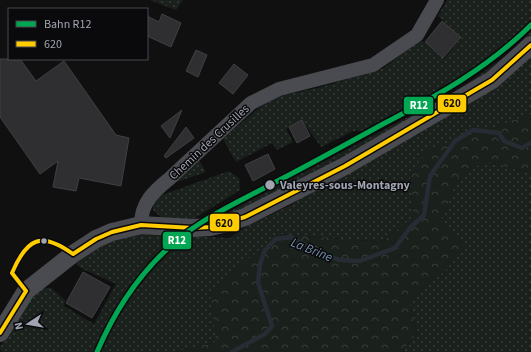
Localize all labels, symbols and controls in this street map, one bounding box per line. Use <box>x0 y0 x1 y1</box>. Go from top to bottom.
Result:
legend <box>8 8 148 60</box>
text: Bahn R12 <box>44 16 91 33</box>
text: 620 <box>44 36 62 53</box>
line badge: 620 <box>437 94 467 113</box>
line badge: R12 <box>403 96 434 115</box>
text: 620 <box>443 96 461 111</box>
text: R12 <box>410 98 428 113</box>
street label: Chemin des Crusilles <box>166 101 253 184</box>
place label: Valeyres-sous-Montagny <box>279 177 411 194</box>
marker: Valeyres-sous-Montagny <box>263 178 277 192</box>
line badge: 620 <box>209 213 240 232</box>
text: 620 <box>215 216 233 231</box>
line badge: R12 <box>162 231 192 250</box>
text: R12 <box>168 233 186 248</box>
water label: La Brine <box>288 233 335 266</box>
unlabelled marker <box>39 236 49 246</box>
north arrow <box>8 304 48 344</box>
text: N <box>11 321 27 331</box>

